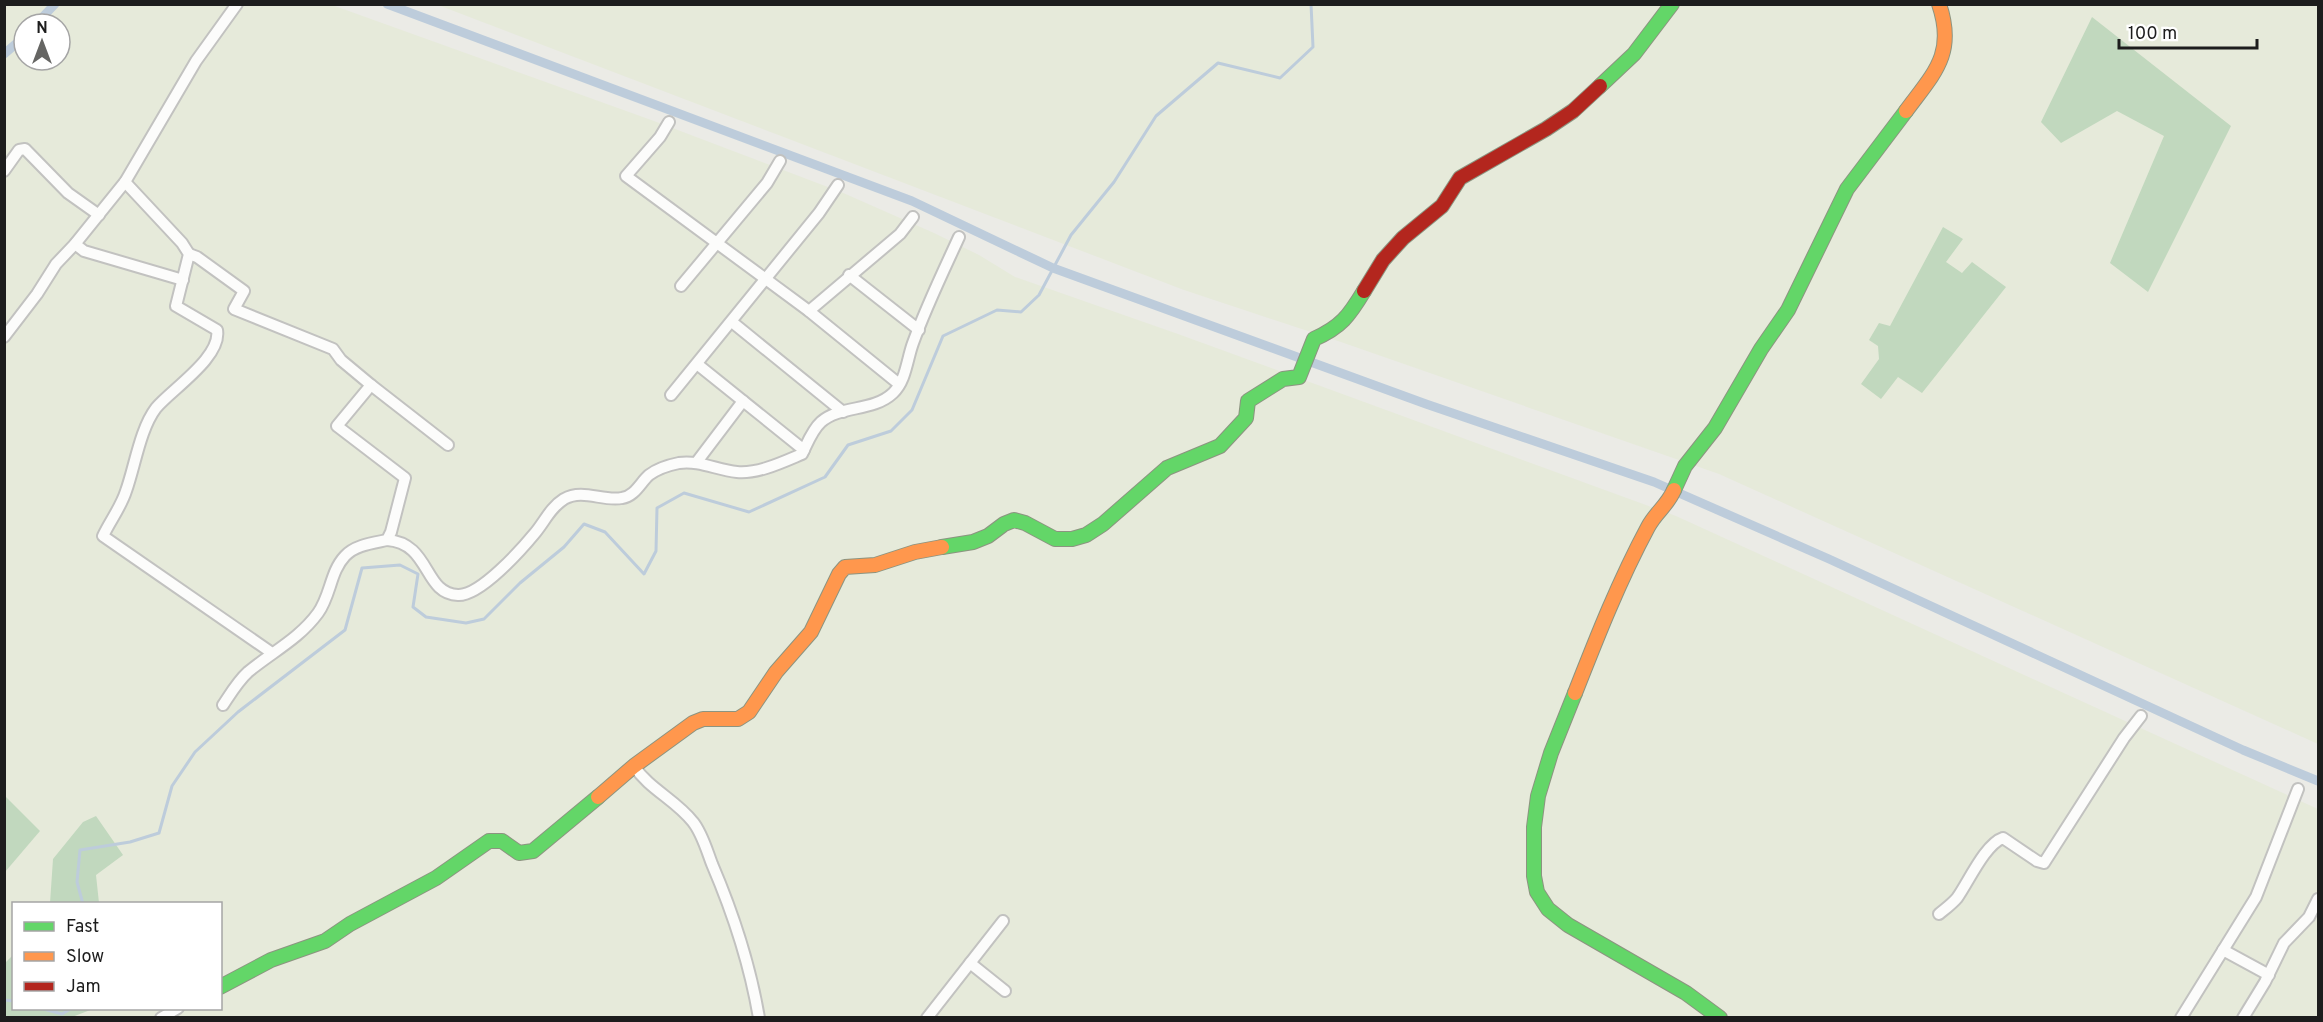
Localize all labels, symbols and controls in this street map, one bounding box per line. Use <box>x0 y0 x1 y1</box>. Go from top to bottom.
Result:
north arrow <box>12 12 72 72</box>
scale bar <box>2119 12 2257 50</box>
text: N <box>36 19 48 39</box>
text: 100 m <box>2128 23 2177 46</box>
legend <box>12 902 222 1010</box>
text: Fast <box>66 916 99 939</box>
text: Slow <box>66 946 104 969</box>
text: Jam <box>66 976 101 999</box>

